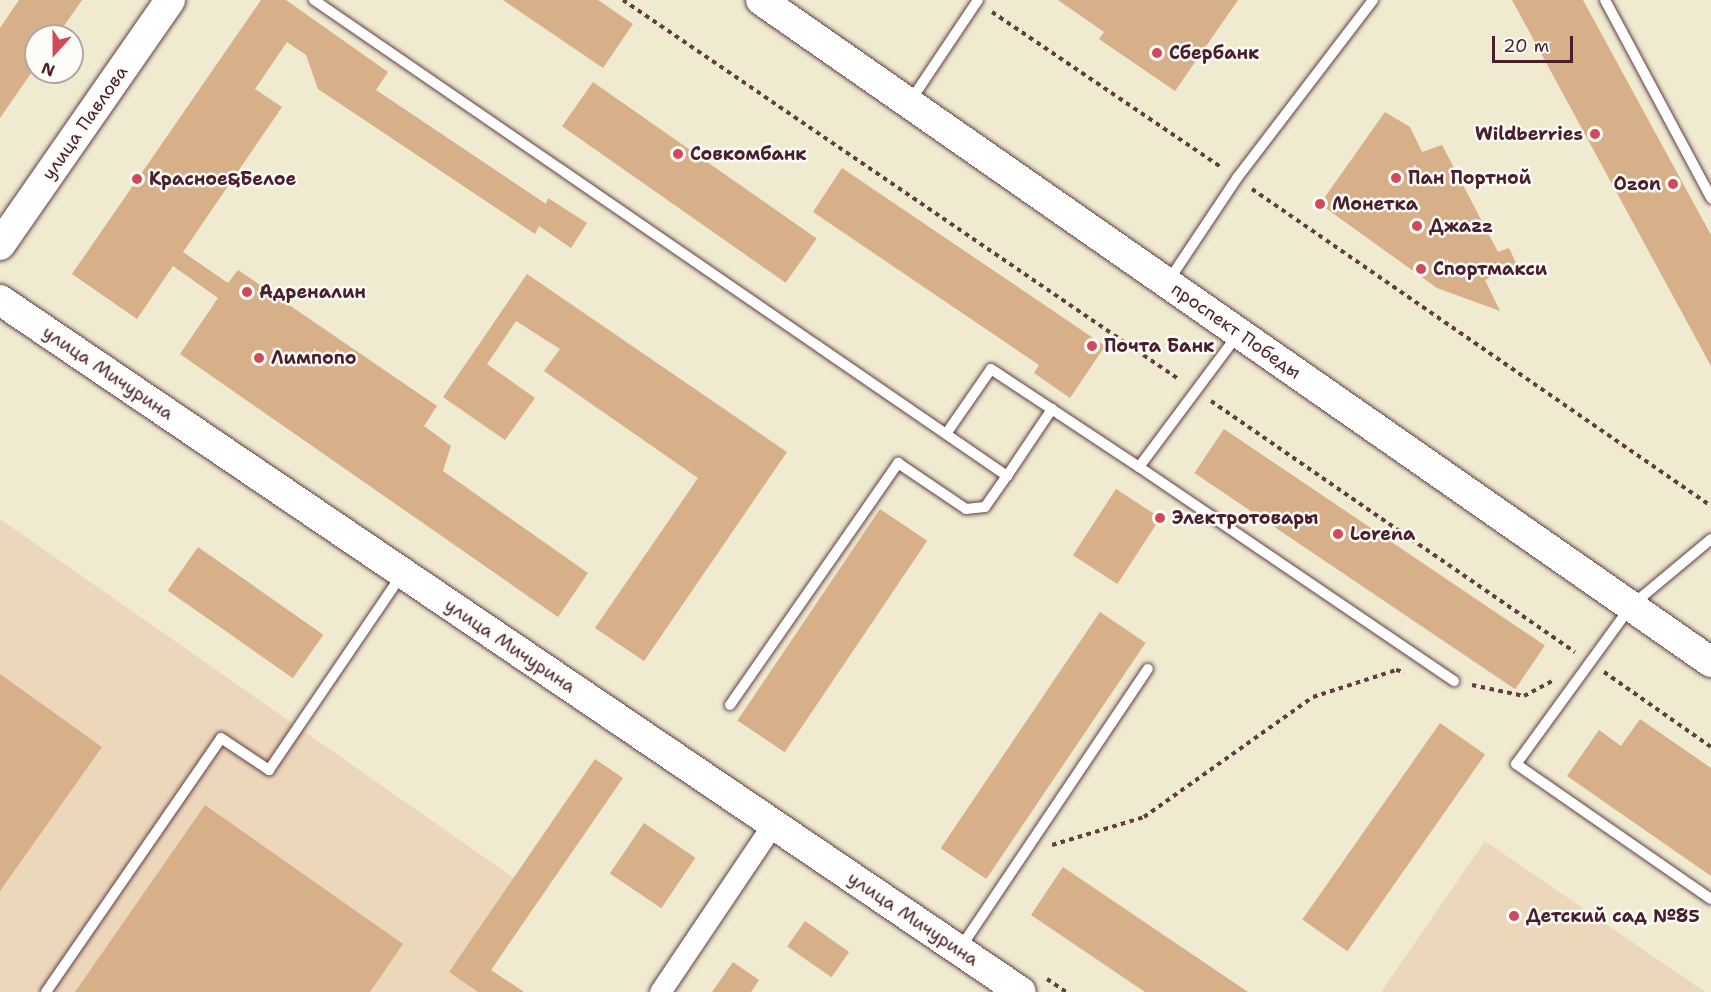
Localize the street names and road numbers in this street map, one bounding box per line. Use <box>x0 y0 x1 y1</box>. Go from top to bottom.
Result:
street label: улица Павлова <box>38 62 132 184</box>
street label: проспект Победы <box>1167 278 1305 384</box>
street label: улица Мичурина <box>39 321 177 425</box>
street label: улица Мичурина <box>441 594 579 698</box>
street label: улица Мичурина <box>844 867 982 971</box>

